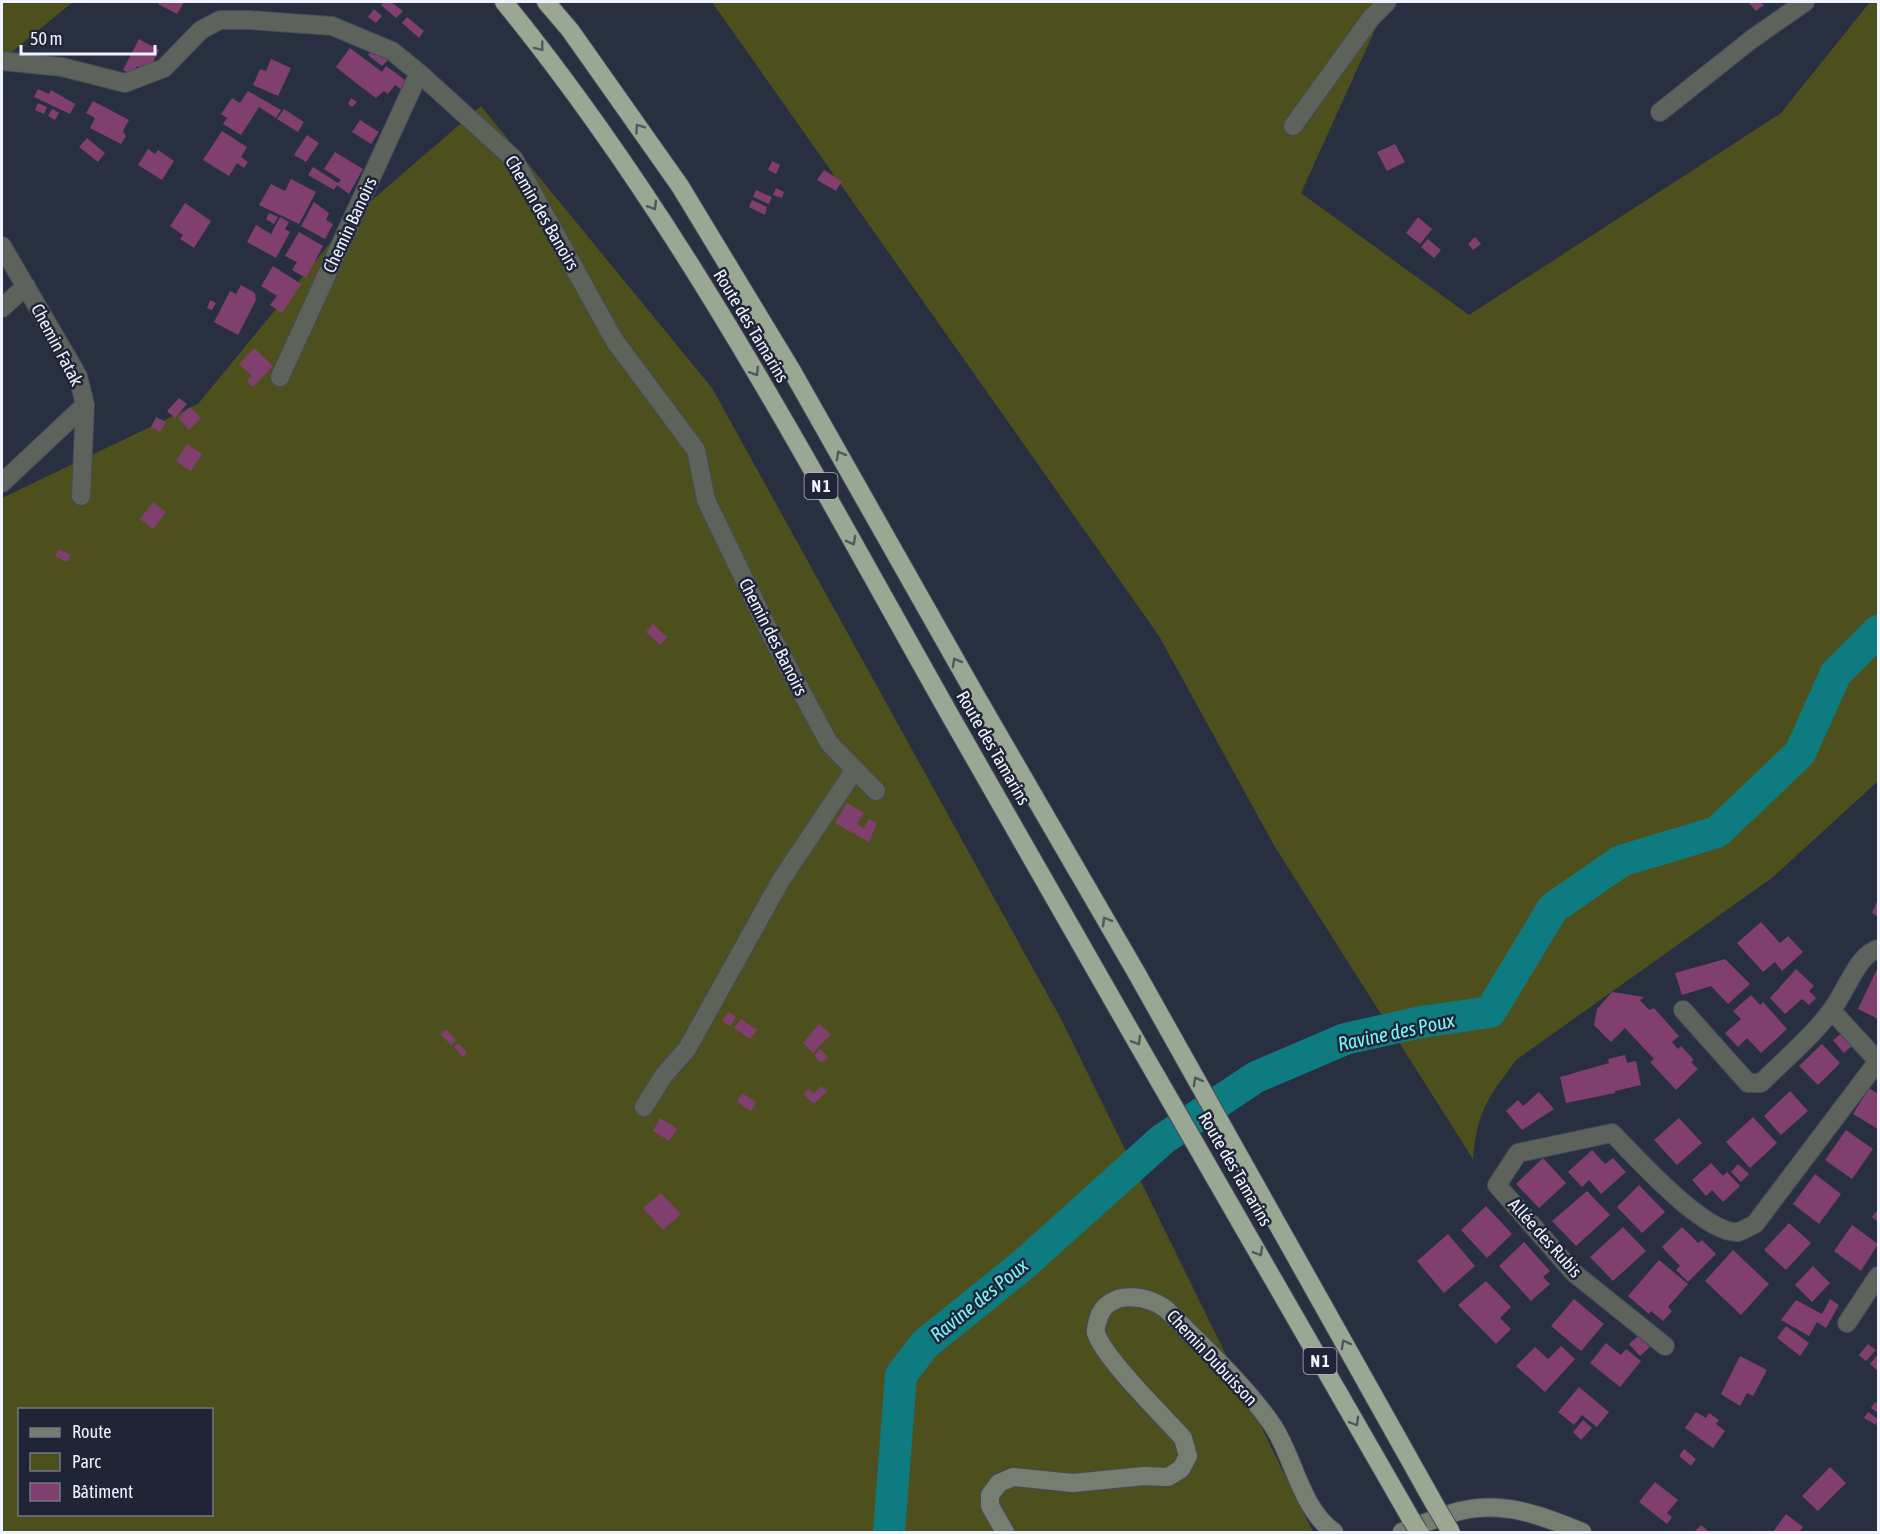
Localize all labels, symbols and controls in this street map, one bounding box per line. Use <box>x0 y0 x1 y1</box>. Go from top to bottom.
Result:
scale bar <box>21 18 154 56</box>
text: 50 m <box>30 28 62 49</box>
one-way arrow <box>533 40 544 51</box>
one-way arrow <box>635 124 646 135</box>
street label: Chemin des Banoirs <box>501 152 584 274</box>
street label: Chemin Banoirs <box>318 174 381 276</box>
one-way arrow <box>645 200 657 210</box>
street label: Route des Tamarins <box>709 265 793 386</box>
street label: Chemin Fatak <box>27 300 88 390</box>
one-way arrow <box>747 366 759 376</box>
one-way arrow <box>836 451 847 461</box>
road number: N 1 <box>804 473 838 499</box>
one-way arrow <box>845 535 857 545</box>
street label: Chemin des Banoirs <box>735 575 812 699</box>
one-way arrow <box>952 658 963 668</box>
street label: Route des Tamarins <box>952 687 1035 809</box>
one-way arrow <box>1102 917 1114 927</box>
water label: Ravine des Poux <box>1335 1008 1457 1055</box>
one-way arrow <box>1129 1035 1141 1045</box>
one-way arrow <box>1192 1077 1204 1087</box>
street label: Route des Tamarins <box>1194 1108 1277 1230</box>
street label: Allée des Rubis <box>1504 1194 1586 1282</box>
one-way arrow <box>1251 1246 1263 1257</box>
water label: Ravine des Poux <box>925 1253 1033 1346</box>
street label: Chemin Dubuisson <box>1163 1305 1262 1410</box>
one-way arrow <box>1340 1340 1352 1351</box>
road number: N 1 <box>1304 1348 1336 1374</box>
legend <box>18 1408 213 1516</box>
one-way arrow <box>1348 1416 1360 1426</box>
text: Route <box>72 1421 111 1442</box>
text: Parc <box>72 1451 101 1472</box>
text: Bâtiment <box>72 1481 133 1502</box>

